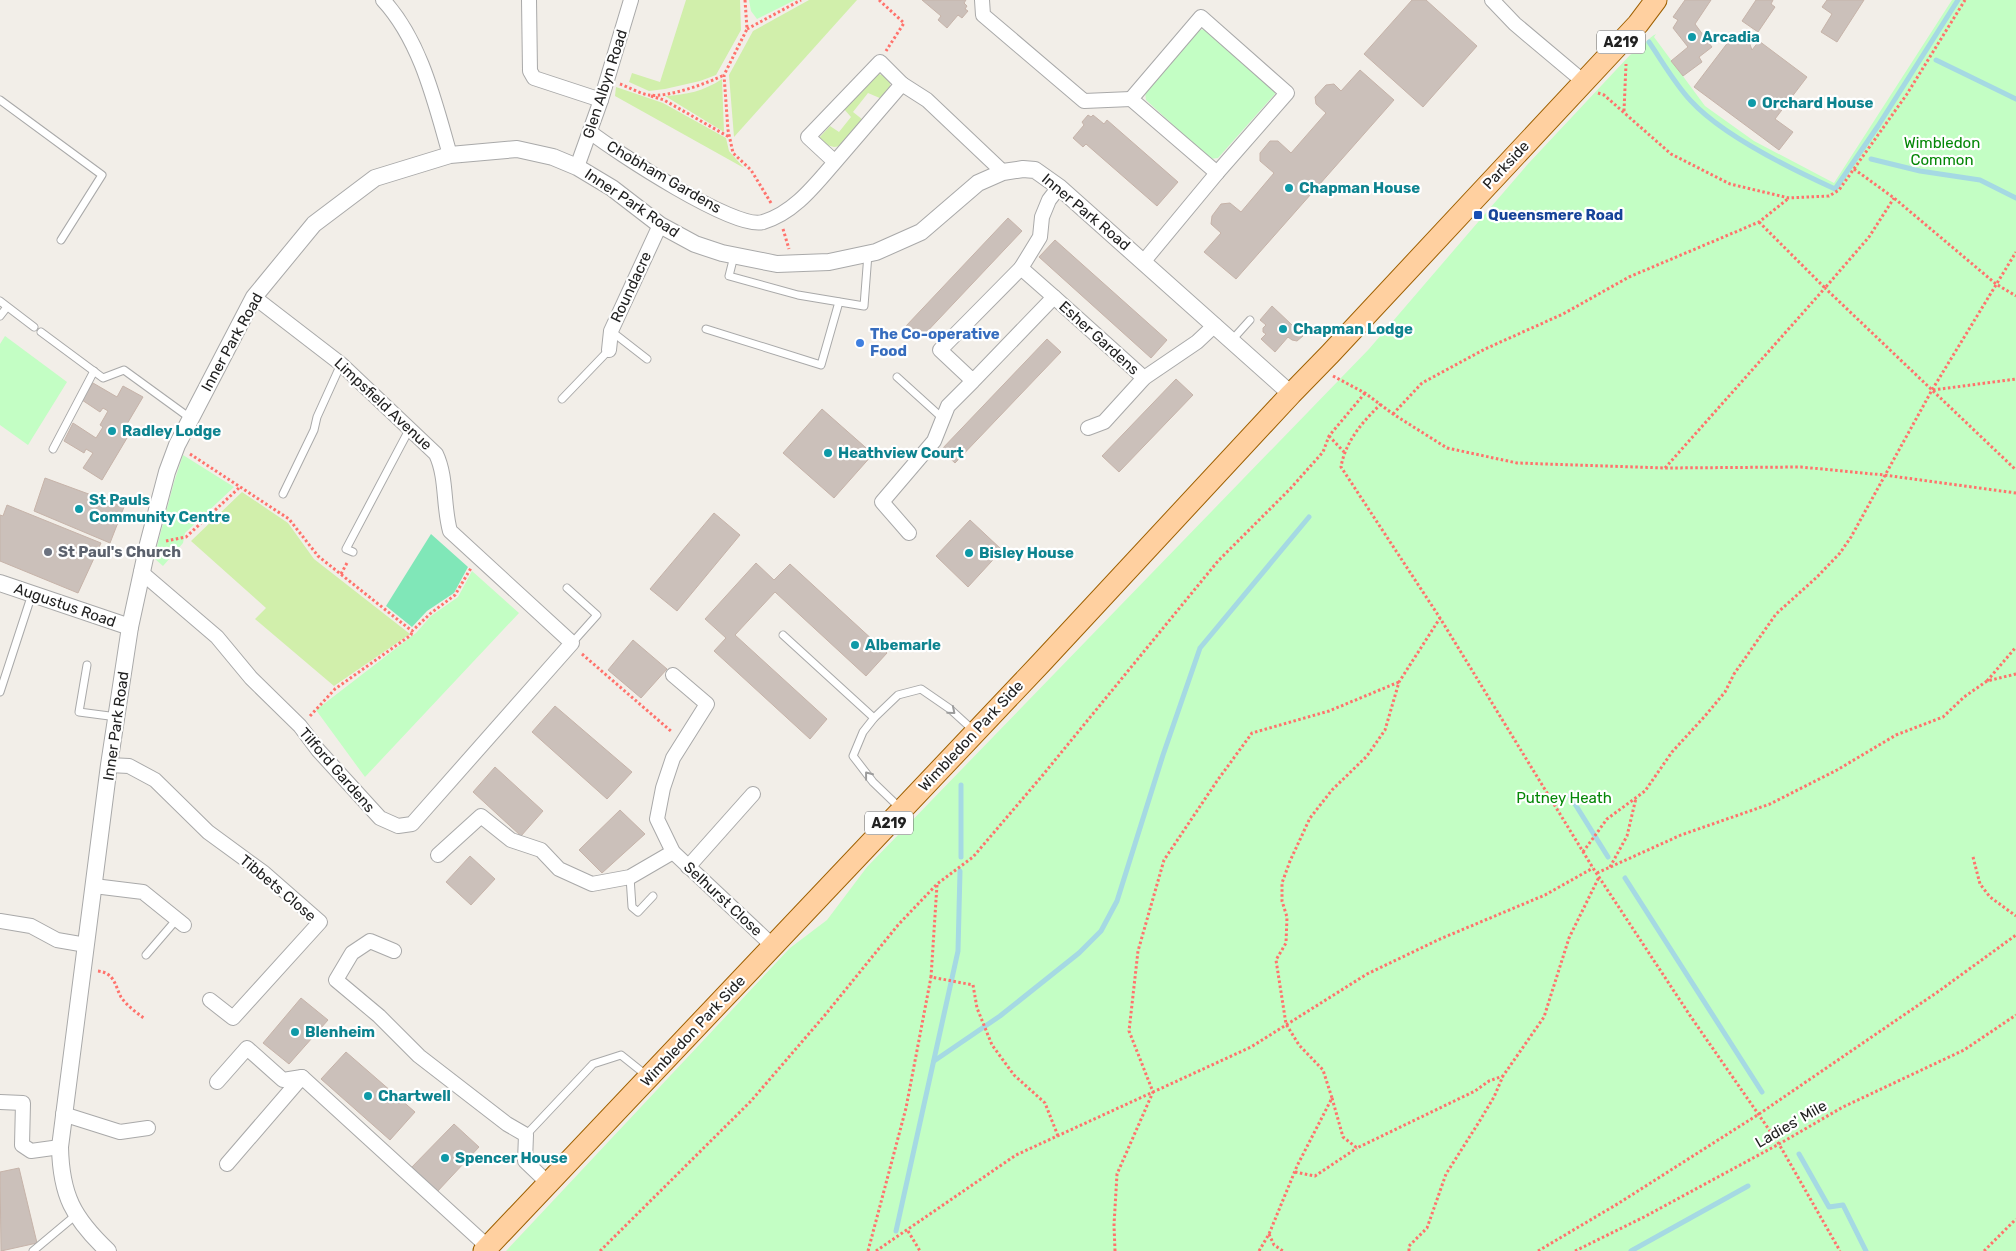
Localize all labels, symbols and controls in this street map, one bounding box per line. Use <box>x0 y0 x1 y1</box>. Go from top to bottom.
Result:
street label: Glen Albyn Road <box>579 27 631 141</box>
place label: Arcadia <box>1702 28 1760 46</box>
road number: A219 <box>1597 31 1645 54</box>
marker: Arcadia <box>1686 31 1698 43</box>
place label: Orchard House <box>1762 94 1874 112</box>
marker: Orchard House <box>1746 97 1758 109</box>
park label: Wimbledon Common <box>1904 134 1980 169</box>
street label: Chobham Gardens <box>604 137 725 217</box>
street label: Parkside <box>1479 137 1533 193</box>
street label: Inner Park Road <box>581 165 683 241</box>
street label: Inner Park Road <box>1038 170 1134 254</box>
place label: Chapman House <box>1299 179 1420 197</box>
marker: Chapman House <box>1283 182 1295 194</box>
place label: Queensmere Road <box>1488 206 1623 224</box>
marker: Queensmere Road <box>1472 209 1484 221</box>
street label: Roundacre <box>607 249 655 325</box>
street label: Inner Park Road <box>197 290 267 394</box>
street label: Esher Gardens <box>1055 297 1143 379</box>
place label: Chapman Lodge <box>1293 320 1413 338</box>
marker: Chapman Lodge <box>1277 323 1289 335</box>
place label: The Co-operative Food <box>870 325 1000 360</box>
marker: The Co-operative Food <box>854 337 866 349</box>
street label: Limpsfield Avenue <box>330 354 436 454</box>
place label: Radley Lodge <box>122 422 221 440</box>
marker: Radley Lodge <box>106 425 118 437</box>
place label: Heathview Court <box>838 444 964 462</box>
marker: Heathview Court <box>822 447 834 459</box>
place label: St Pauls Community Centre <box>89 491 230 526</box>
marker: St Pauls Community Centre <box>73 503 85 515</box>
place label: St Paul's Church <box>58 543 181 561</box>
place label: Bisley House <box>979 544 1074 562</box>
marker: St Paul's Church <box>42 546 54 558</box>
marker: Bisley House <box>963 547 975 559</box>
street label: Augustus Road <box>12 579 118 631</box>
place label: Albemarle <box>865 636 941 654</box>
marker: Albemarle <box>849 639 861 651</box>
street label: Inner Park Road <box>99 670 133 782</box>
street label: Wimbledon Park Side <box>915 677 1027 795</box>
one-way arrow <box>946 705 955 714</box>
street label: Tilford Gardens <box>295 724 379 816</box>
one-way arrow <box>865 772 873 781</box>
park label: Putney Heath <box>1516 789 1612 807</box>
road number: A219 <box>865 811 913 834</box>
street label: Tibbets Close <box>236 851 320 925</box>
street label: Selhurst Close <box>680 858 766 940</box>
street label: Wimbledon Park Side <box>637 972 749 1090</box>
place label: Blenheim <box>305 1023 375 1041</box>
marker: Blenheim <box>289 1026 301 1038</box>
place label: Chartwell <box>378 1087 451 1105</box>
marker: Chartwell <box>362 1090 374 1102</box>
street label: Ladies' Mile <box>1752 1096 1830 1152</box>
place label: Spencer House <box>455 1149 568 1167</box>
marker: Spencer House <box>439 1152 451 1164</box>

